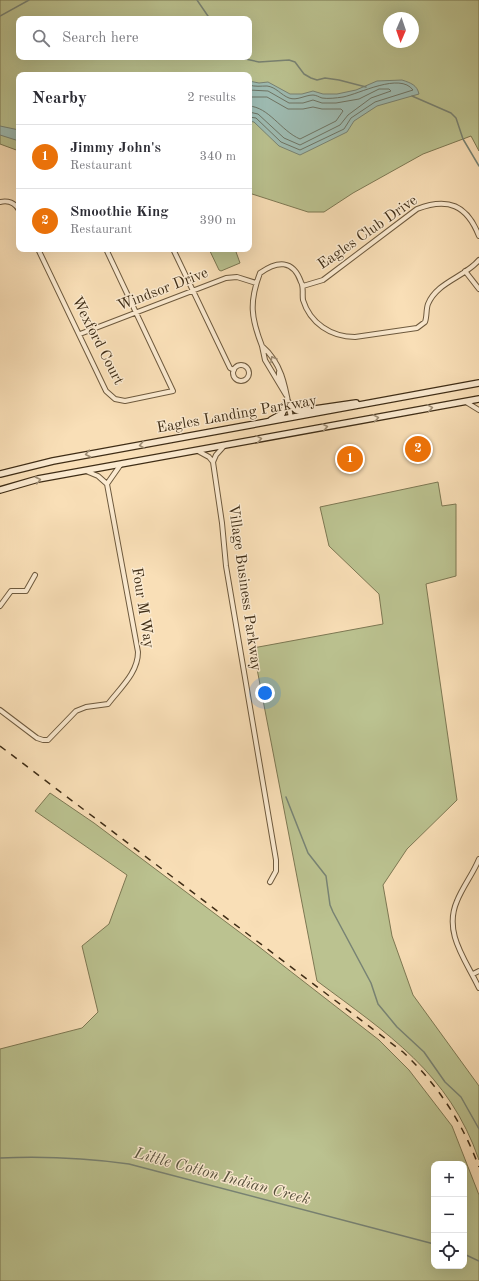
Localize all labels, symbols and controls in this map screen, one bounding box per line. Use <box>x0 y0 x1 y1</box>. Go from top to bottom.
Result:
north arrow <box>383 12 419 48</box>
search box <box>16 16 252 60</box>
icon: search <box>30 27 52 49</box>
text: Search here <box>62 31 139 46</box>
text: Nearby <box>32 90 87 107</box>
text: 2 results <box>187 91 236 104</box>
text: Jimmy John's <box>70 141 161 156</box>
text: 1 <box>41 150 49 163</box>
text: 340 m <box>199 150 236 163</box>
text: Restaurant <box>70 159 132 172</box>
street label: Eagles Club Drive <box>316 193 421 273</box>
text: Smoothie King <box>70 205 169 220</box>
text: 2 <box>41 214 49 227</box>
text: 390 m <box>199 214 236 227</box>
text: Restaurant <box>70 223 132 236</box>
street label: Windsor Drive <box>116 266 210 314</box>
street label: Wexford Court <box>68 294 126 388</box>
one-way arrow <box>271 356 278 363</box>
street label: Eagles Landing Parkway <box>156 393 318 436</box>
one-way arrow <box>427 404 433 412</box>
one-way arrow <box>373 414 379 422</box>
one-way arrow <box>322 423 329 432</box>
pin: 2 <box>405 434 431 464</box>
one-way arrow <box>256 435 262 444</box>
one-way arrow <box>139 440 145 448</box>
pin: 1 <box>337 444 363 474</box>
one-way arrow <box>85 450 91 458</box>
one-way arrow <box>35 476 41 484</box>
street label: Village Business Parkway <box>225 504 263 672</box>
street label: Four M Way <box>128 567 156 650</box>
your location <box>255 683 275 703</box>
water label: Little Cotton Indian Creek <box>131 1146 312 1208</box>
map controls <box>431 1161 467 1269</box>
button: + <box>431 1161 467 1197</box>
button: − <box>431 1197 467 1233</box>
button: locate <box>431 1233 467 1269</box>

